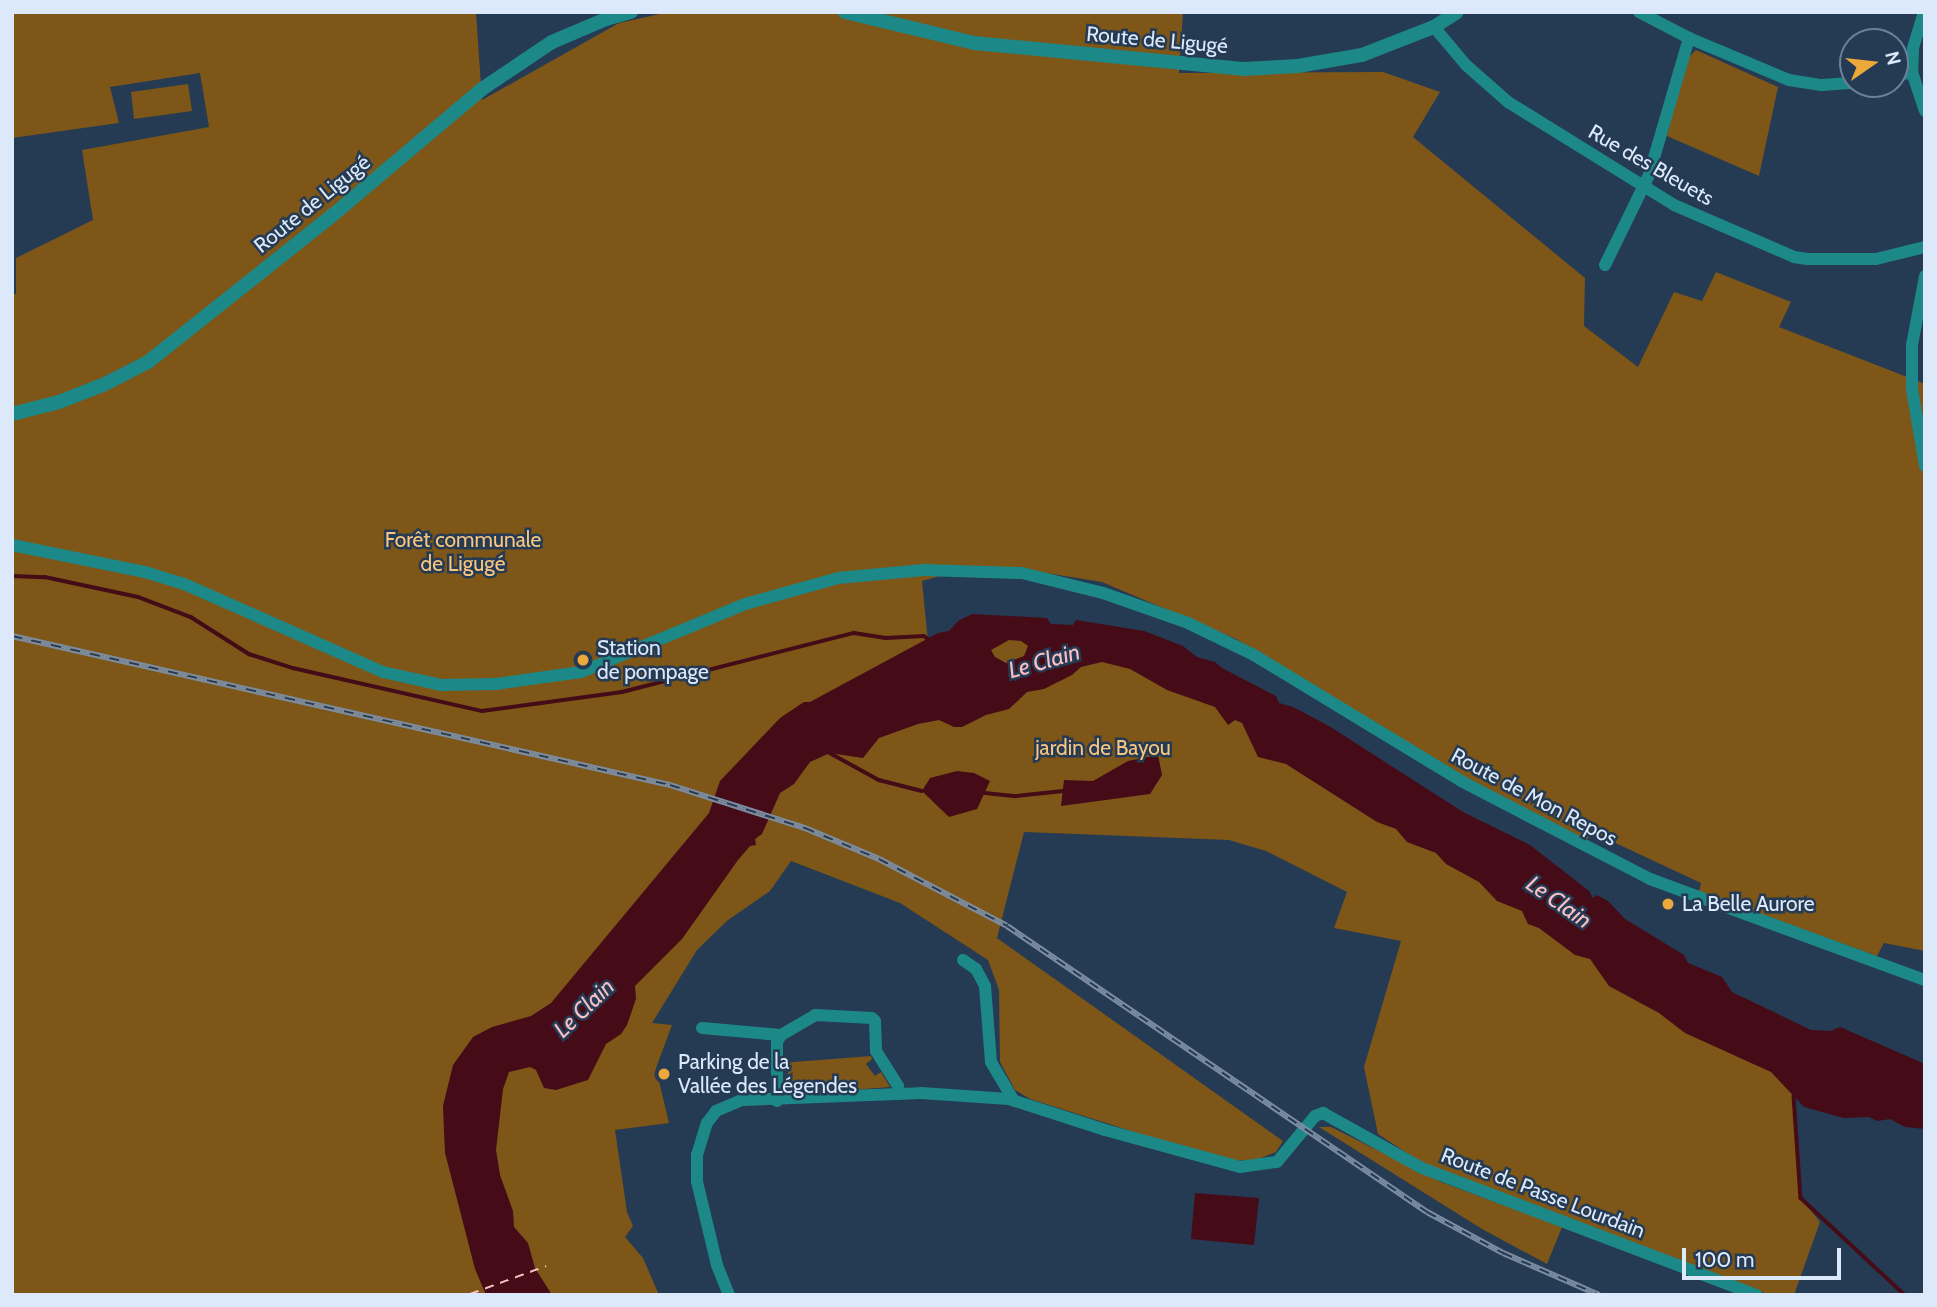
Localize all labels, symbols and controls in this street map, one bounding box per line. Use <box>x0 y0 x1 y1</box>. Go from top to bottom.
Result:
street label: Route de Ligugé <box>1085 21 1229 59</box>
north arrow <box>1839 28 1909 98</box>
text: N <box>1880 49 1906 68</box>
street label: Rue des Bleuets <box>1584 119 1718 211</box>
street label: Route de Ligugé <box>249 150 375 258</box>
park label: Forêt communale de Ligugé <box>385 527 541 577</box>
place label: Station de pompage <box>597 635 709 685</box>
water label: Le Clain <box>1005 638 1083 684</box>
marker: Station de pompage <box>575 652 591 668</box>
park label: jardin de Bayou <box>1035 735 1171 761</box>
street label: Route de Mon Repos <box>1447 743 1621 851</box>
water label: Le Clain <box>1521 870 1597 934</box>
place label: La Belle Aurore <box>1682 891 1815 917</box>
marker: La Belle Aurore <box>1660 896 1676 912</box>
water label: Le Clain <box>548 973 620 1043</box>
place label: Parking de la Vallée des Légendes <box>678 1049 857 1099</box>
marker: Parking de la Vallée des Légendes <box>656 1066 672 1082</box>
street label: Route de Passe Lourdain <box>1438 1142 1648 1244</box>
scale bar <box>1685 1234 1844 1278</box>
text: 100 m <box>1695 1247 1754 1272</box>

